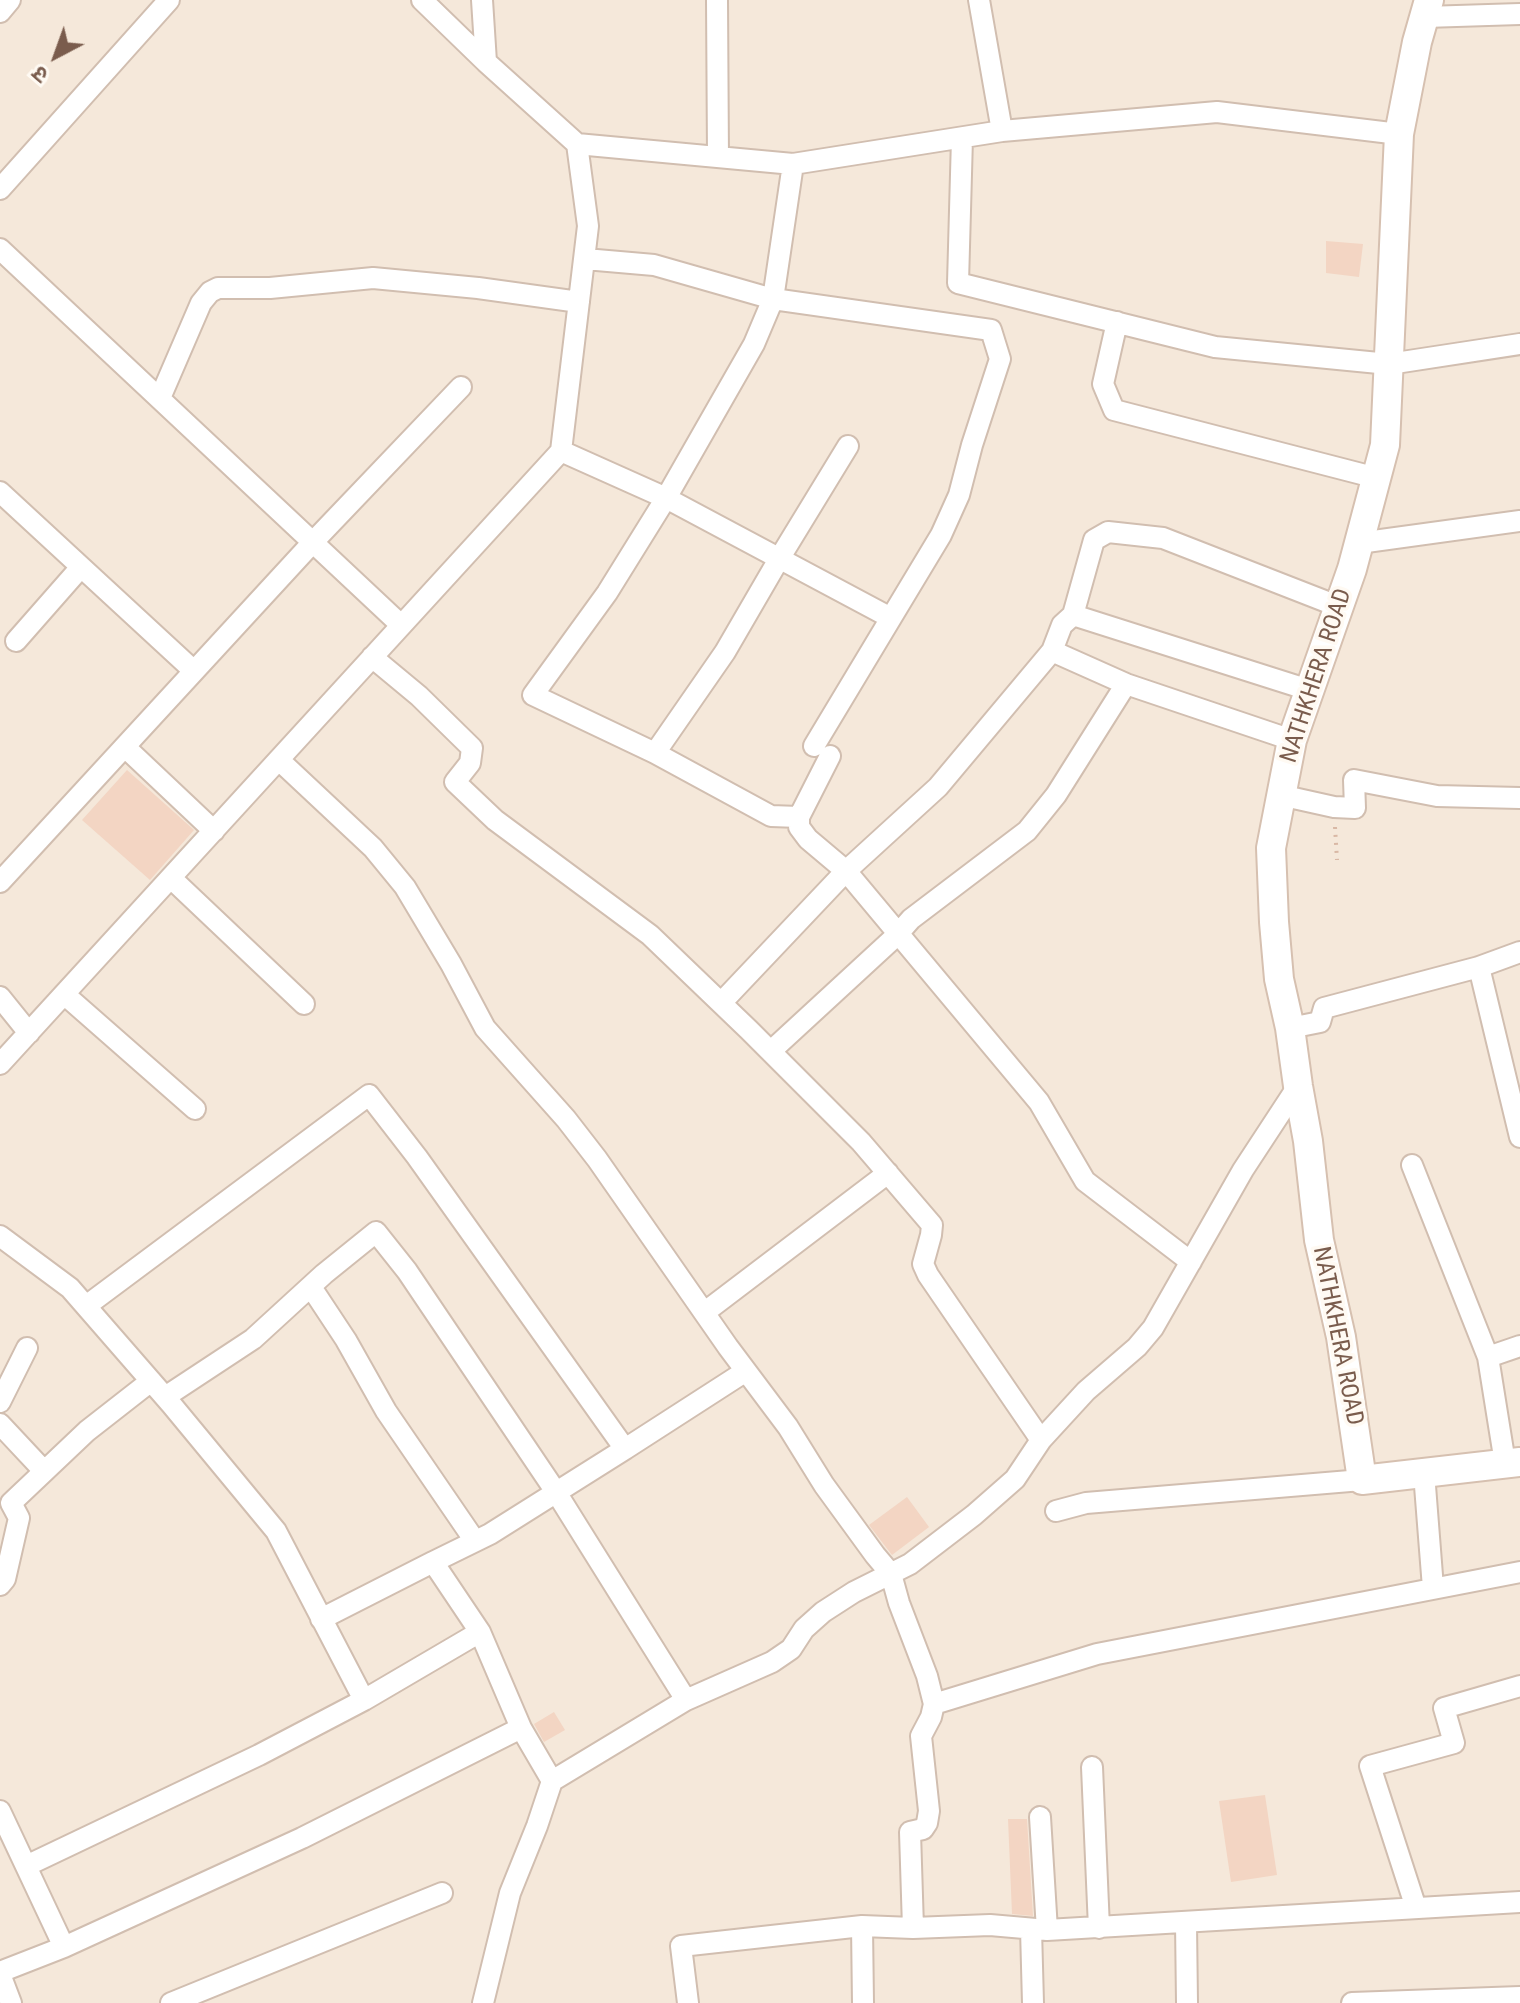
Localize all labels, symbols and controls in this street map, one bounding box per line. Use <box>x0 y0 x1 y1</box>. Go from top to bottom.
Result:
north arrow <box>16 16 96 96</box>
text: उ <box>27 61 53 88</box>
street label: NATHKHERA ROAD <box>1275 585 1359 767</box>
street label: NATHKHERA ROAD <box>1306 1244 1368 1428</box>

